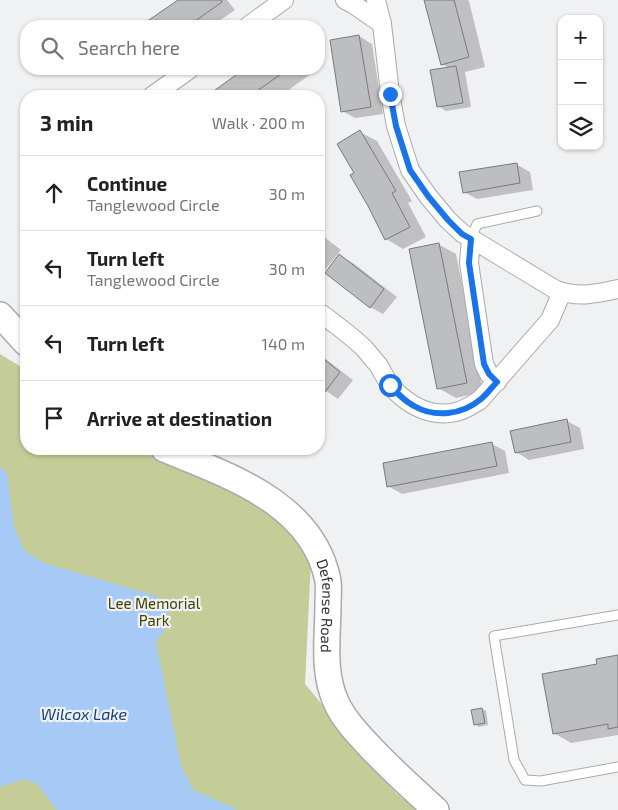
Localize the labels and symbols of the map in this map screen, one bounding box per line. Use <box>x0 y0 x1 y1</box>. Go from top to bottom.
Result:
route end <box>379 83 402 106</box>
route start <box>379 374 402 397</box>
street label: Defense Road <box>313 556 338 653</box>
park label: Lee Memorial Park <box>108 594 201 629</box>
water label: Wilcox Lake <box>41 704 128 723</box>

